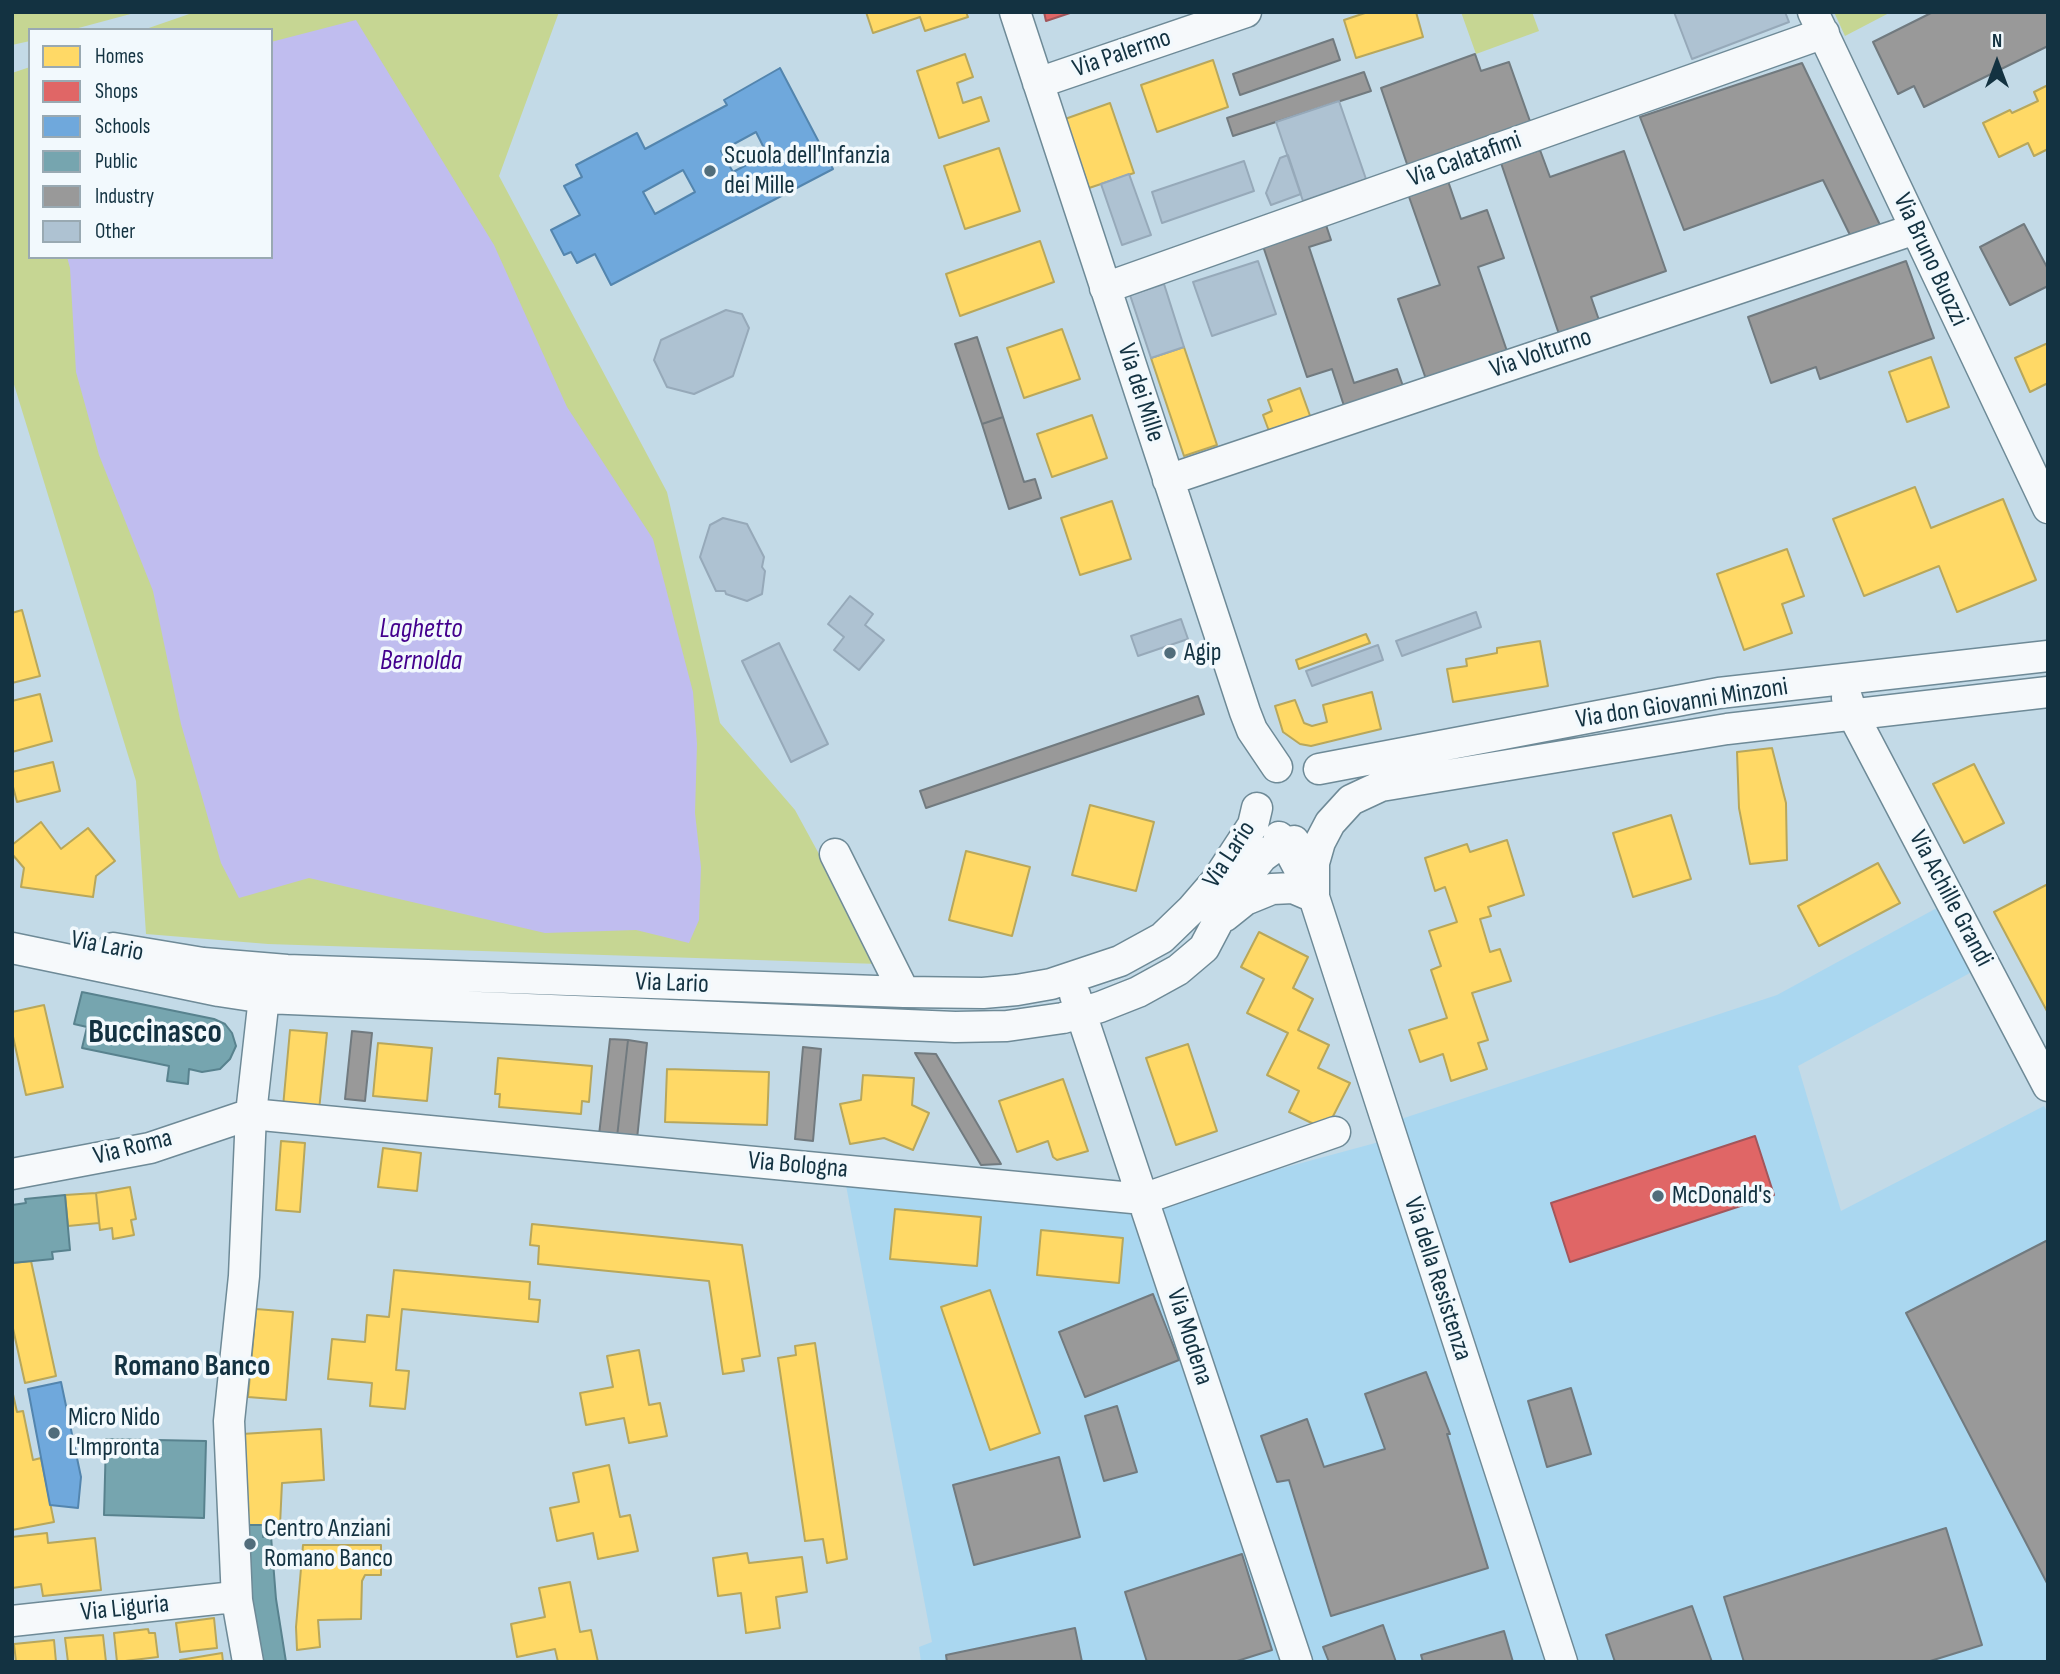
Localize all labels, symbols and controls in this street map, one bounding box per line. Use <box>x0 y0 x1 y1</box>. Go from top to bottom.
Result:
street label: Via Palermo <box>1069 23 1175 85</box>
legend <box>28 28 273 259</box>
north arrow <box>1962 28 2032 98</box>
text: N <box>1992 30 2002 53</box>
text: Homes <box>95 44 144 69</box>
text: Shops <box>95 79 138 104</box>
text: Schools <box>95 114 150 139</box>
street label: Via Calatafimi <box>1404 125 1526 195</box>
place label: Scuola dell'Infanzia dei Mille <box>724 140 890 202</box>
text: Public <box>95 149 138 174</box>
marker: Scuola dell'Infanzia dei Mille <box>702 163 718 179</box>
text: Industry <box>95 184 154 209</box>
street label: Via Bruno Buozzi <box>1886 189 1974 331</box>
text: Other <box>95 219 135 244</box>
street label: Via Volturno <box>1486 322 1596 386</box>
street label: Via dei Mille <box>1110 340 1170 446</box>
water label: Laghetto Bernolda <box>379 613 463 679</box>
place label: Agip <box>1184 637 1221 669</box>
marker: Agip <box>1162 645 1178 661</box>
street label: Via don Giovanni Minzoni <box>1574 672 1790 736</box>
street label: Via Lario <box>1197 816 1263 894</box>
street label: Via Achille Grandi <box>1901 826 1999 972</box>
street label: Via Lario <box>68 925 146 969</box>
street label: Via Lario <box>635 967 709 1001</box>
district label: Buccinasco <box>88 1014 222 1054</box>
street label: Via Roma <box>90 1123 176 1173</box>
street label: Via Bologna <box>747 1146 849 1186</box>
place label: McDonald's <box>1672 1180 1772 1212</box>
marker: McDonald's <box>1650 1188 1666 1204</box>
street label: Via della Resistenza <box>1396 1193 1478 1365</box>
street label: Via Modena <box>1159 1285 1219 1389</box>
district label: Romano Banco <box>114 1349 270 1385</box>
place label: Micro Nido L'Impronta <box>68 1402 160 1464</box>
marker: Micro Nido L'Impronta <box>46 1425 62 1441</box>
place label: Centro Anziani Romano Banco <box>264 1513 393 1574</box>
marker: Centro Anziani Romano Banco <box>242 1536 258 1552</box>
street label: Via Liguria <box>79 1589 171 1629</box>

